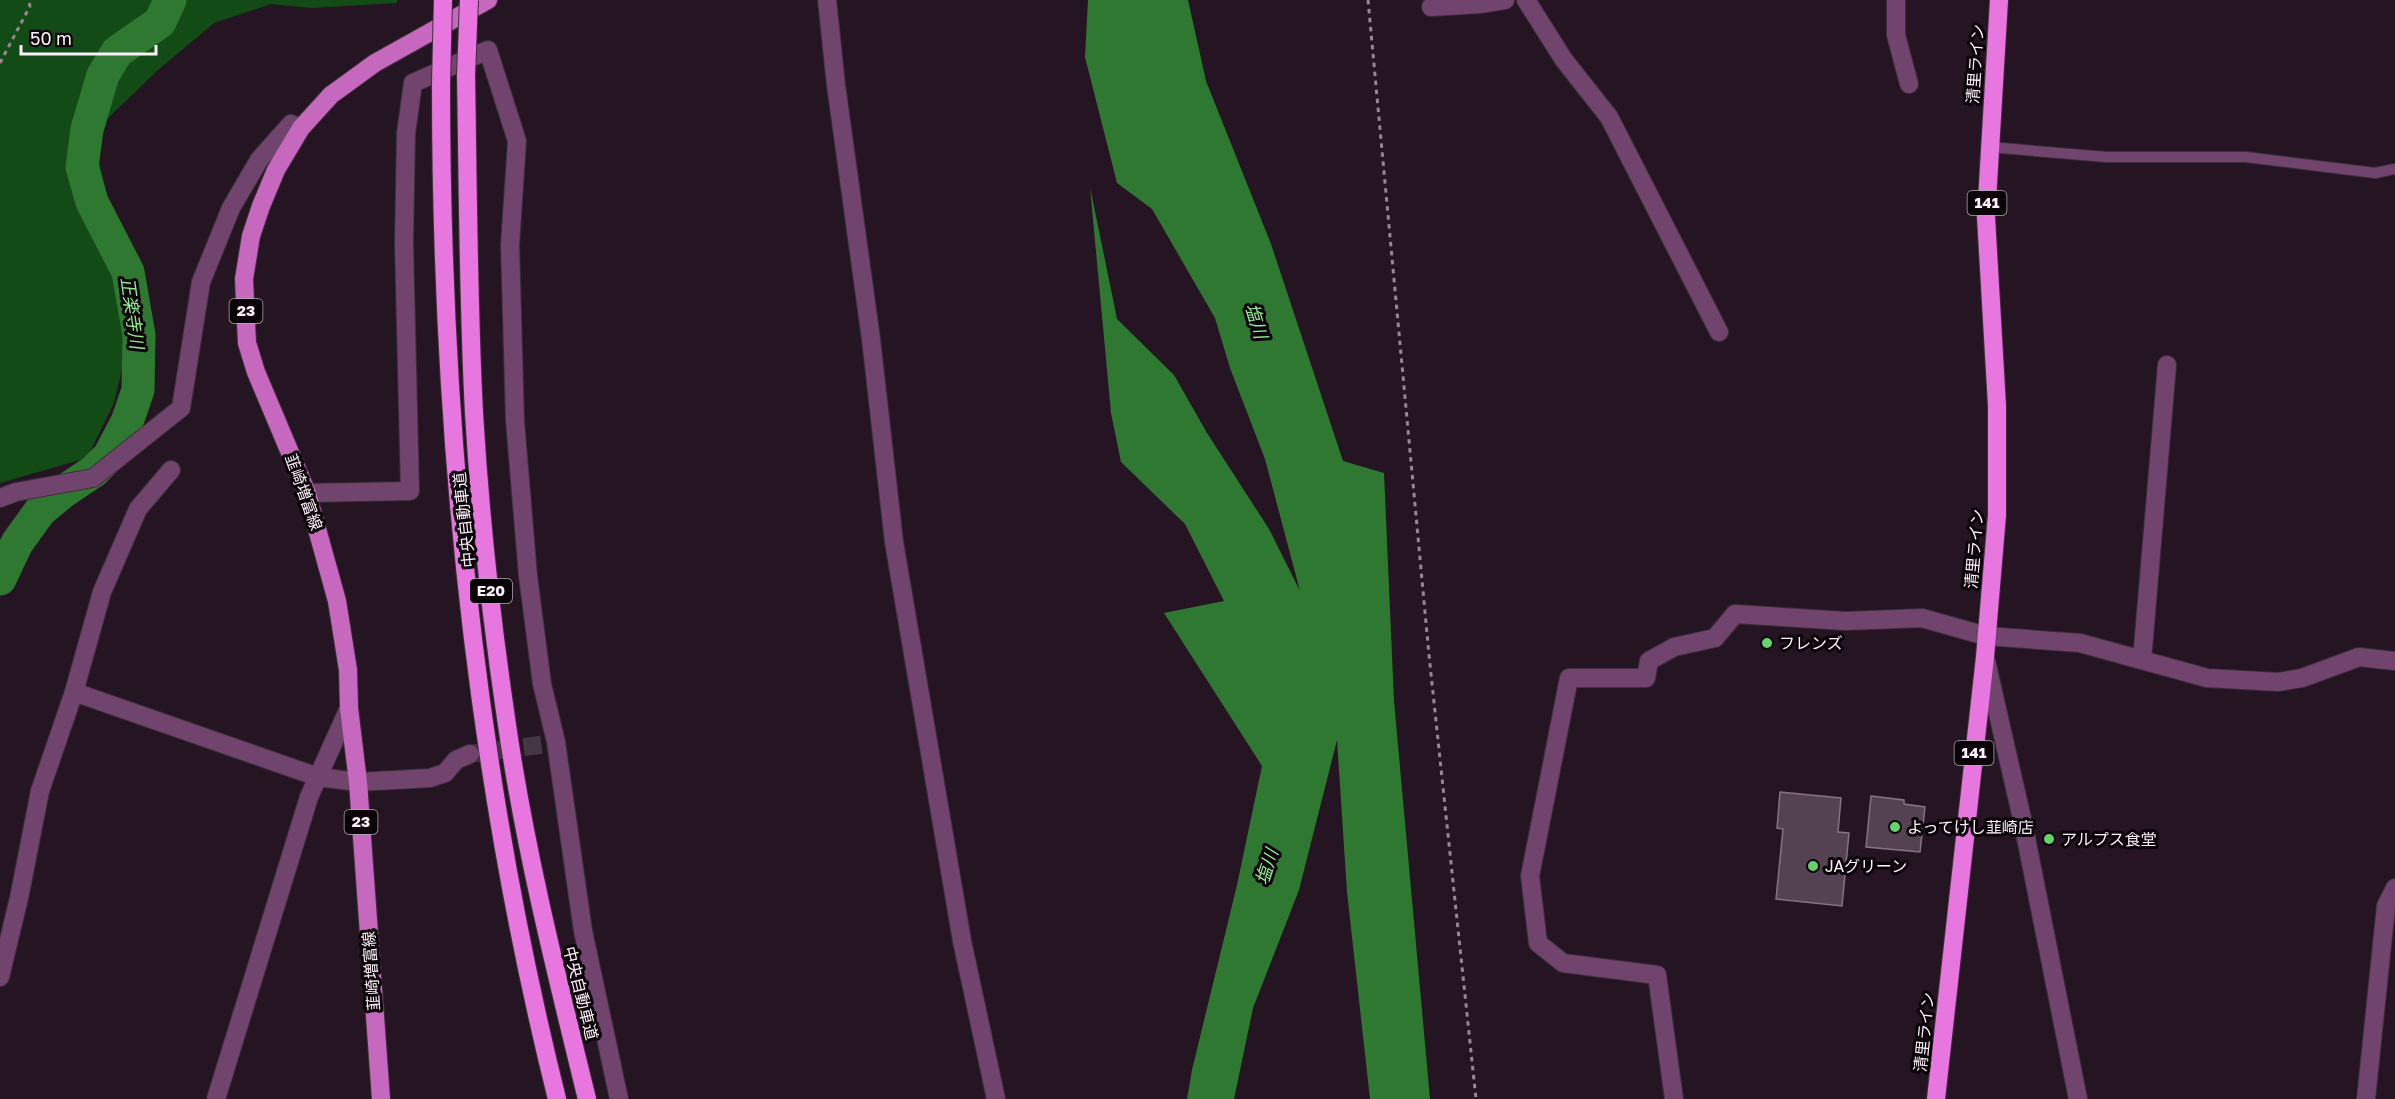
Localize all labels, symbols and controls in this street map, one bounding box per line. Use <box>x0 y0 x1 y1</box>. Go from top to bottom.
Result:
scale bar <box>21 18 156 56</box>
street label: 清里ライン <box>1962 23 1988 105</box>
text: 50 m <box>30 27 72 49</box>
road number: 141 <box>1968 191 2006 215</box>
water label: 正楽寺川 <box>117 276 149 352</box>
road number: 23 <box>230 299 262 323</box>
water label: 塩川 <box>1241 300 1273 343</box>
street label: 韮崎増富線 <box>281 451 327 533</box>
street label: 中央自動車道 <box>449 471 479 569</box>
street label: 清里ライン <box>1961 508 1987 590</box>
road number: E20 <box>470 579 512 603</box>
place label: フレンズ <box>1779 633 1843 653</box>
marker: フレンズ <box>1760 636 1774 650</box>
road number: 141 <box>1954 741 1994 765</box>
road number: 23 <box>344 810 378 834</box>
place label: よってけし韮崎店 <box>1907 817 2034 837</box>
marker: よってけし韮崎店 <box>1888 820 1902 834</box>
place label: アルプス食堂 <box>2061 829 2157 849</box>
marker: アルプス食堂 <box>2042 832 2056 846</box>
water label: 塩川 <box>1250 844 1283 887</box>
place label: JAグリーン <box>1825 856 1907 876</box>
marker: JAグリーン <box>1806 859 1820 873</box>
street label: 韮崎増富線 <box>358 930 384 1012</box>
street label: 中央自動車道 <box>560 944 602 1042</box>
street label: 清里ライン <box>1910 991 1938 1073</box>

